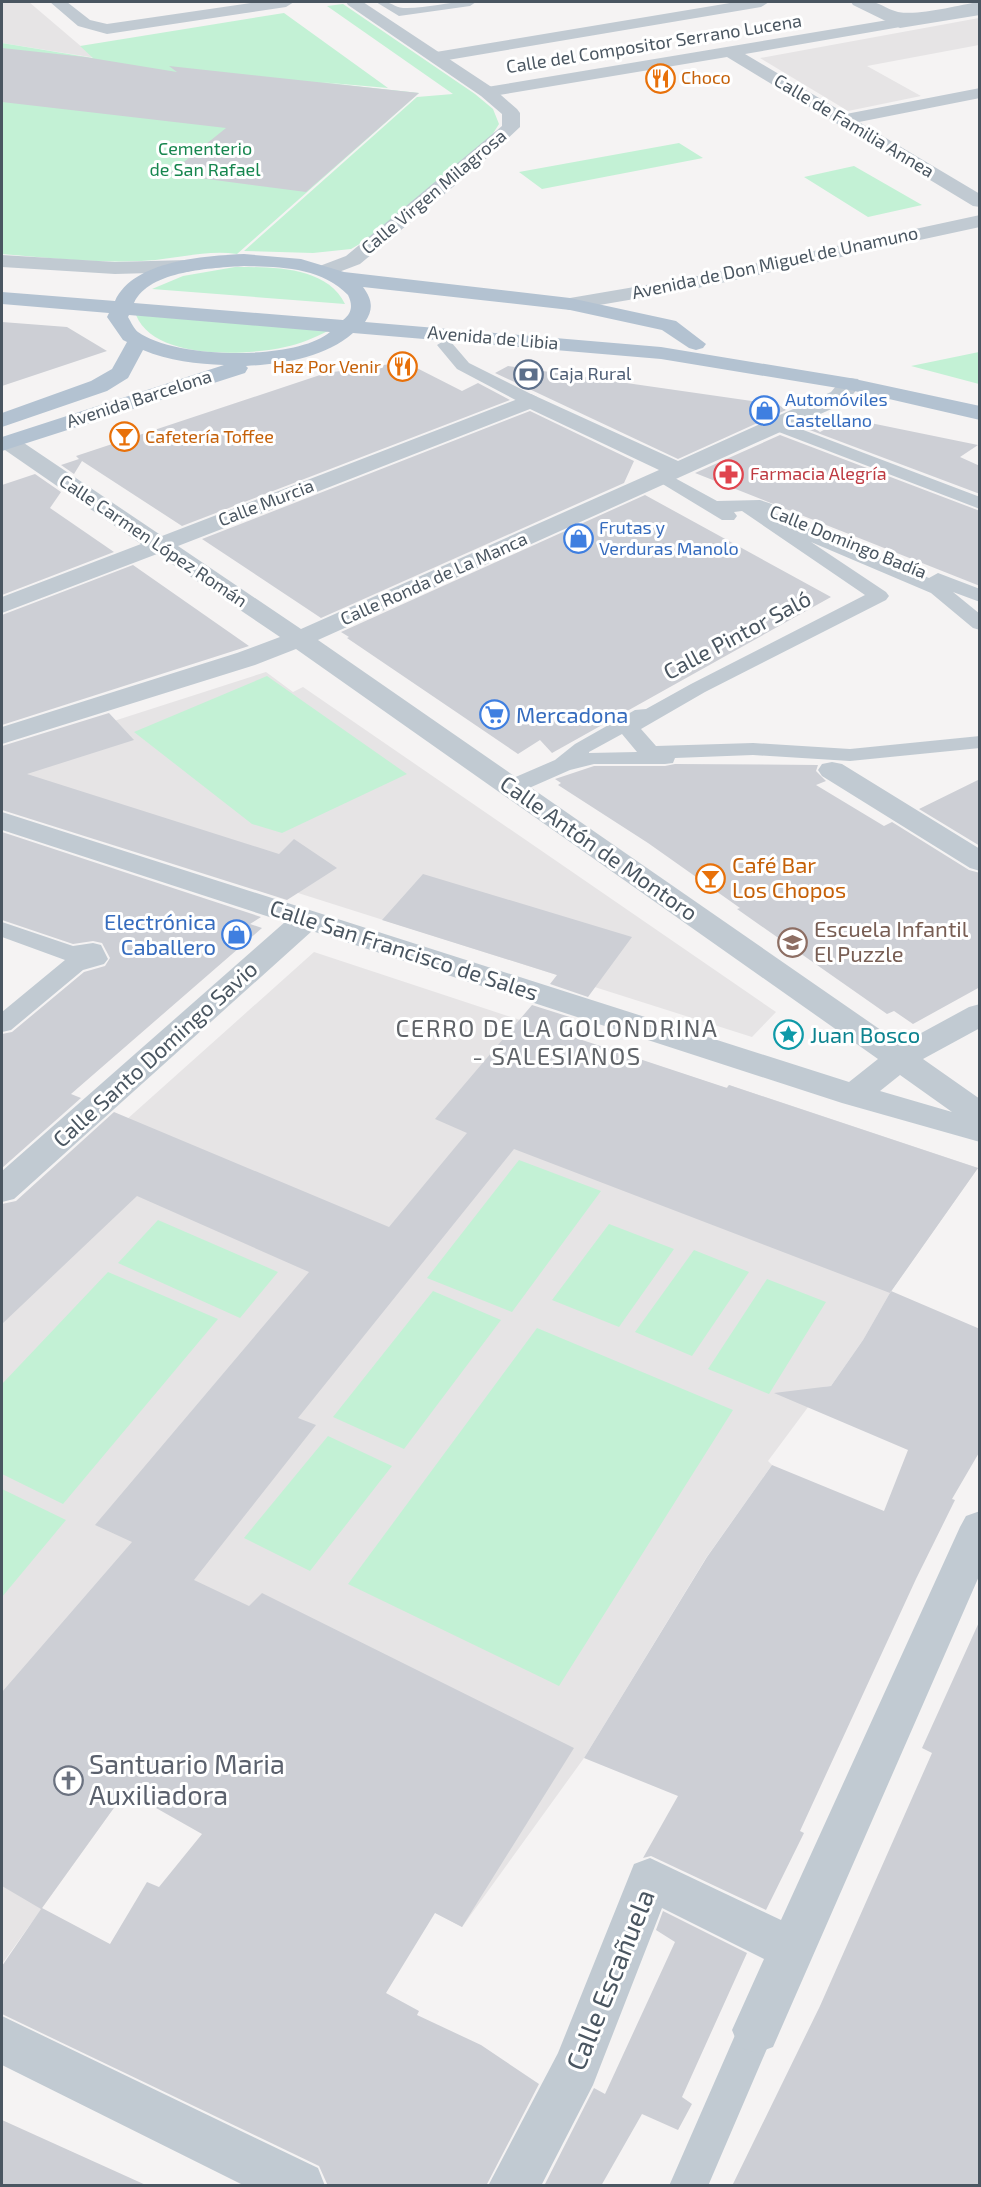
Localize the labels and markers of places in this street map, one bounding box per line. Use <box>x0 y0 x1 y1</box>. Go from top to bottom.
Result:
restaurant icon: Choco <box>644 62 676 94</box>
place label: Choco <box>681 66 731 88</box>
restaurant icon: Haz Por Venir <box>386 351 418 383</box>
place label: Haz Por Venir <box>273 355 381 377</box>
bank icon: Caja Rural <box>512 358 544 390</box>
place label: Caja Rural <box>549 362 632 384</box>
place label: Automóviles Castellano <box>785 388 888 431</box>
shop icon: Automóviles Castellano <box>748 394 780 426</box>
bar icon: Cafetería Toffee <box>108 421 140 453</box>
place label: Cafetería Toffee <box>145 425 274 447</box>
pharmacy icon: Farmacia Alegría <box>713 458 745 490</box>
place label: Farmacia Alegría <box>750 462 887 484</box>
place label: Frutas y Verduras Manolo <box>599 516 739 559</box>
shop icon: Frutas y Verduras Manolo <box>562 522 594 554</box>
supermarket icon: Mercadona <box>479 699 511 731</box>
place label: Mercadona <box>516 701 628 727</box>
place label: Café Bar Los Chopos <box>732 851 846 902</box>
bar icon: Café Bar Los Chopos <box>695 862 727 894</box>
place label: Electrónica Caballero <box>104 908 216 959</box>
place label: Escuela Infantil El Puzzle <box>814 915 969 966</box>
shop icon: Electrónica Caballero <box>221 919 253 951</box>
school or university icon: Escuela Infantil El Puzzle <box>777 926 809 958</box>
place icon: Juan Bosco <box>773 1019 805 1051</box>
place label: Juan Bosco <box>810 1021 920 1047</box>
place label: Santuario Maria Auxiliadora <box>89 1747 285 1810</box>
church icon: Santuario Maria Auxiliadora <box>52 1765 84 1797</box>

